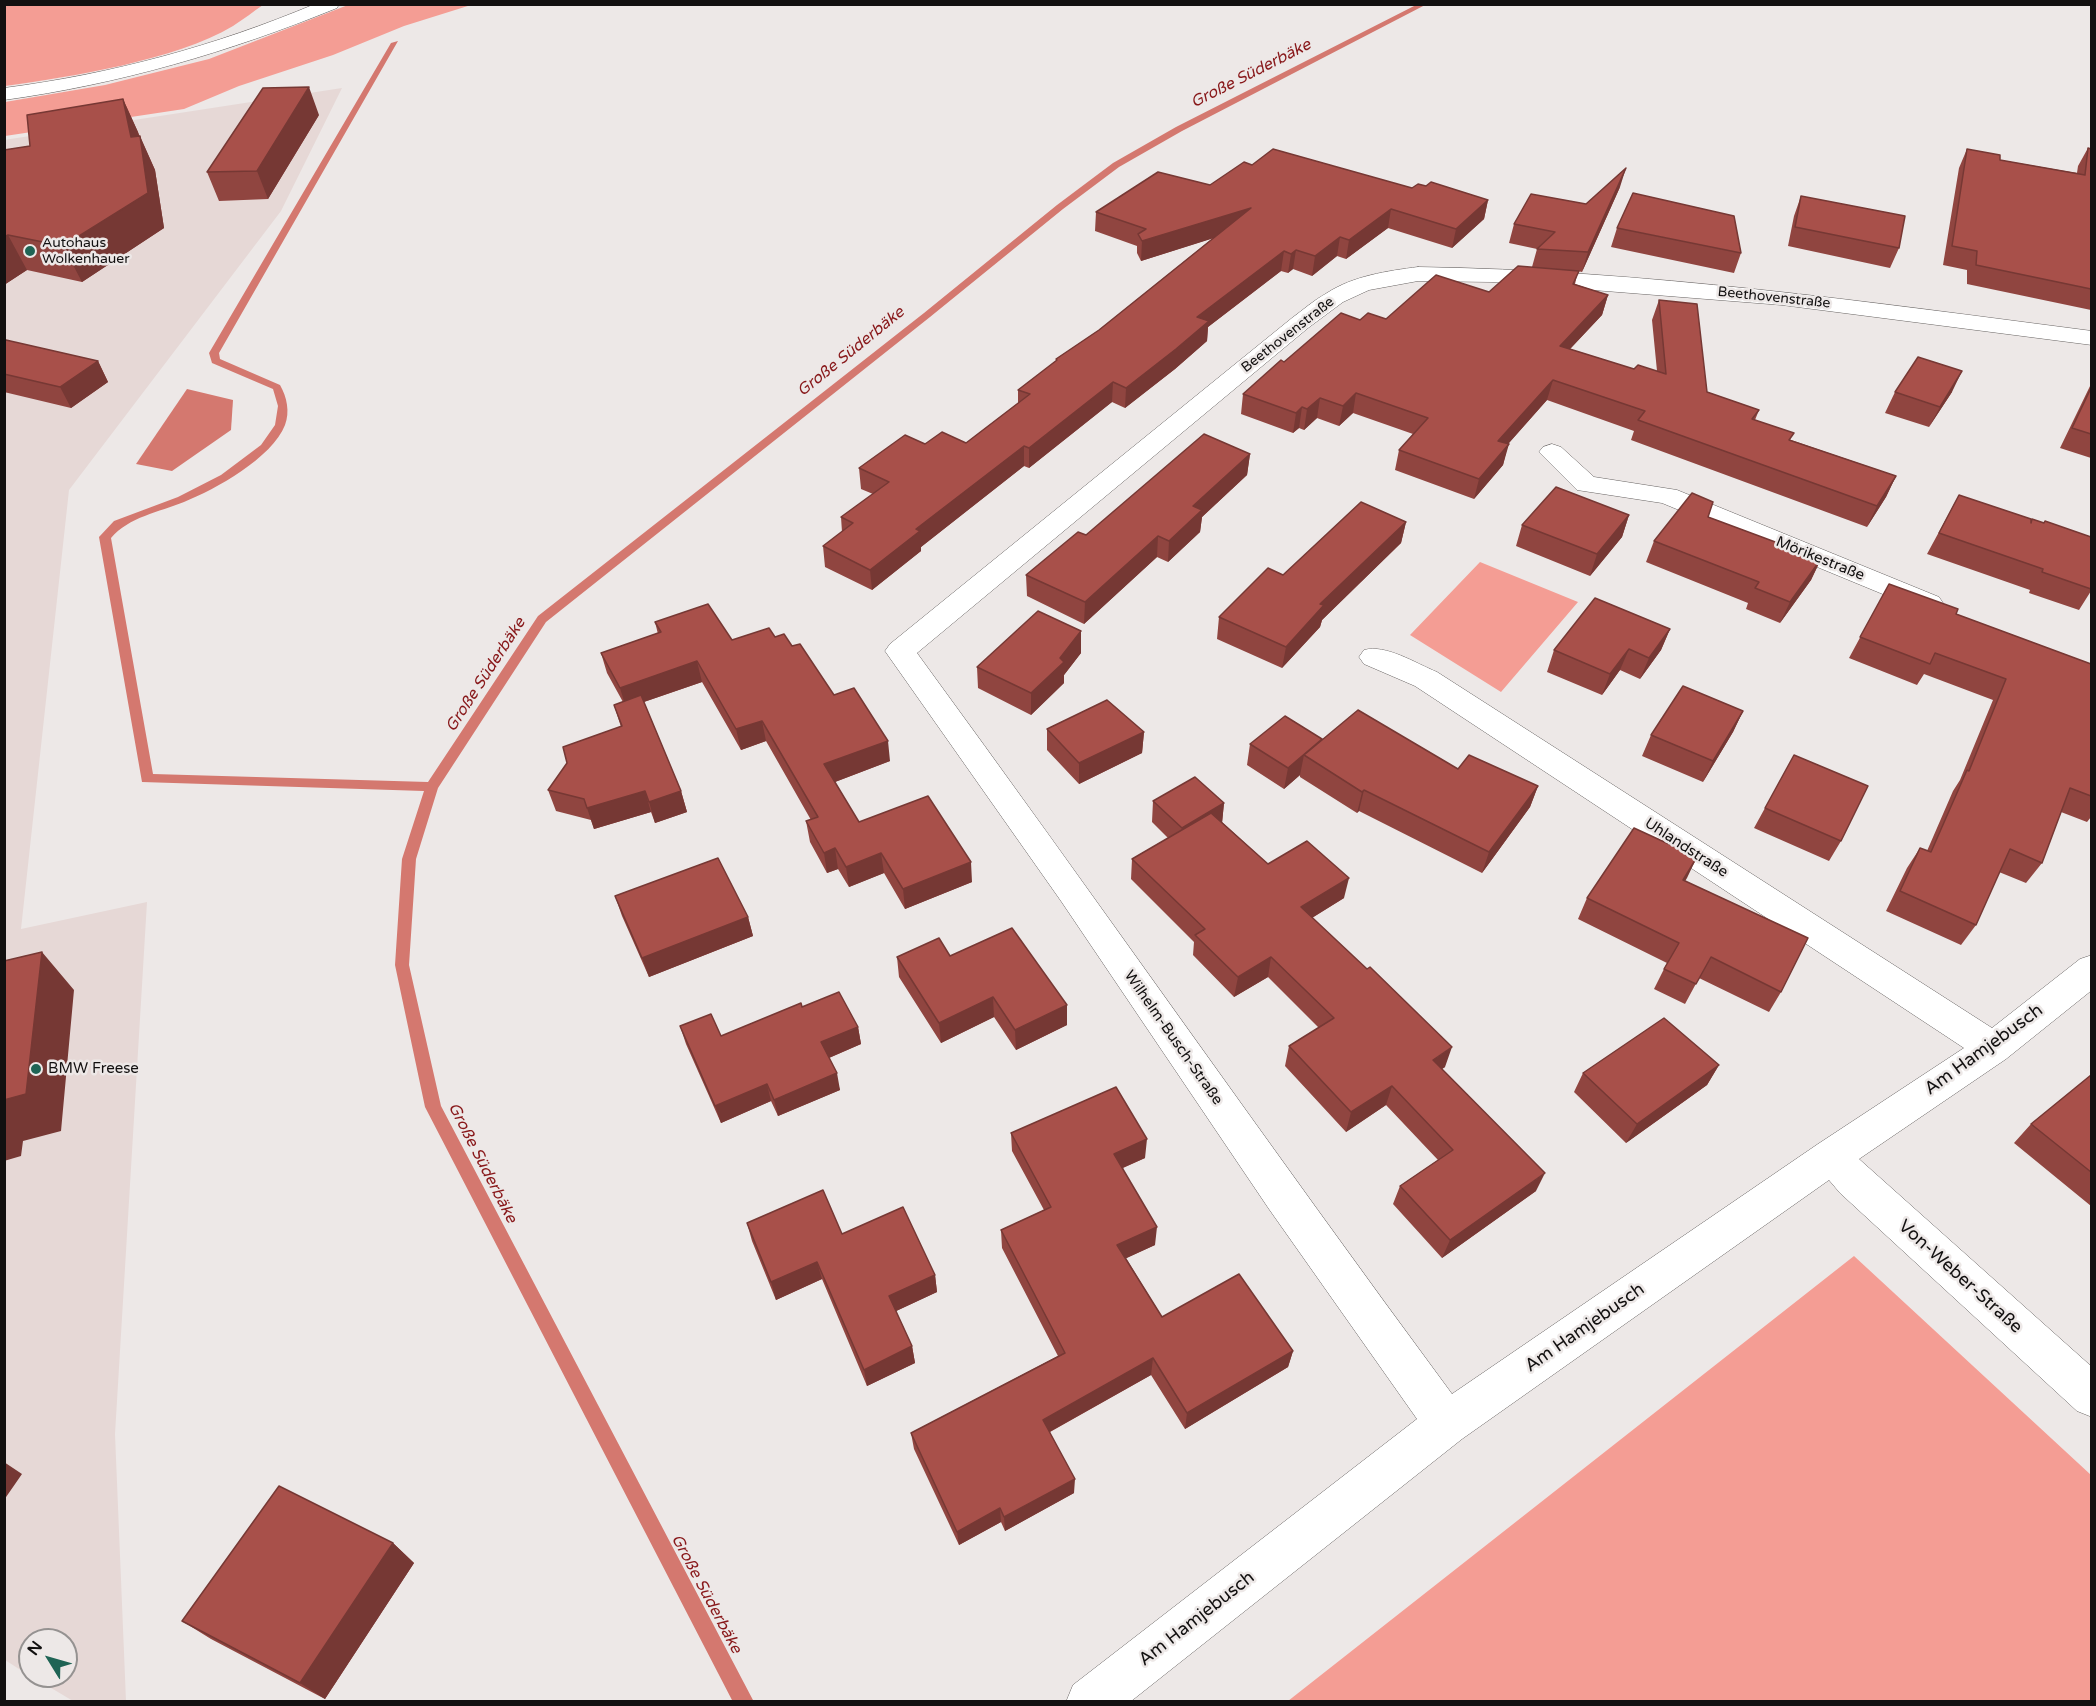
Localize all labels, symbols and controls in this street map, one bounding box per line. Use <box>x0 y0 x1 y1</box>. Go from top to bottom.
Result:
water label: Große Süderbäke <box>1188 35 1314 113</box>
place label: Autohaus Wolkenhauer <box>42 235 130 268</box>
marker: Autohaus Wolkenhauer <box>23 244 37 258</box>
street label: Beethovenstraße <box>1717 284 1831 312</box>
street label: Beethovenstraße <box>1238 294 1338 376</box>
water label: Große Süderbäke <box>794 303 908 401</box>
street label: Mörikestraße <box>1773 533 1867 585</box>
water label: Große Süderbäke <box>442 614 530 736</box>
street label: Uhlandstraße <box>1641 814 1731 882</box>
street label: Wilhelm-Busch-Straße <box>1120 967 1226 1109</box>
street label: Am Hamjebusch <box>1921 1000 2047 1100</box>
place label: BMW Freese <box>48 1060 139 1078</box>
marker: BMW Freese <box>29 1062 43 1076</box>
water label: Große Süderbäke <box>443 1100 521 1226</box>
street label: Von-Weber-Straße <box>1894 1216 2026 1338</box>
street label: Am Hamjebusch <box>1521 1279 1649 1377</box>
water label: Große Süderbäke <box>667 1531 745 1657</box>
street label: Am Hamjebusch <box>1135 1567 1259 1671</box>
north arrow <box>18 1628 78 1688</box>
text: N <box>23 1637 47 1660</box>

